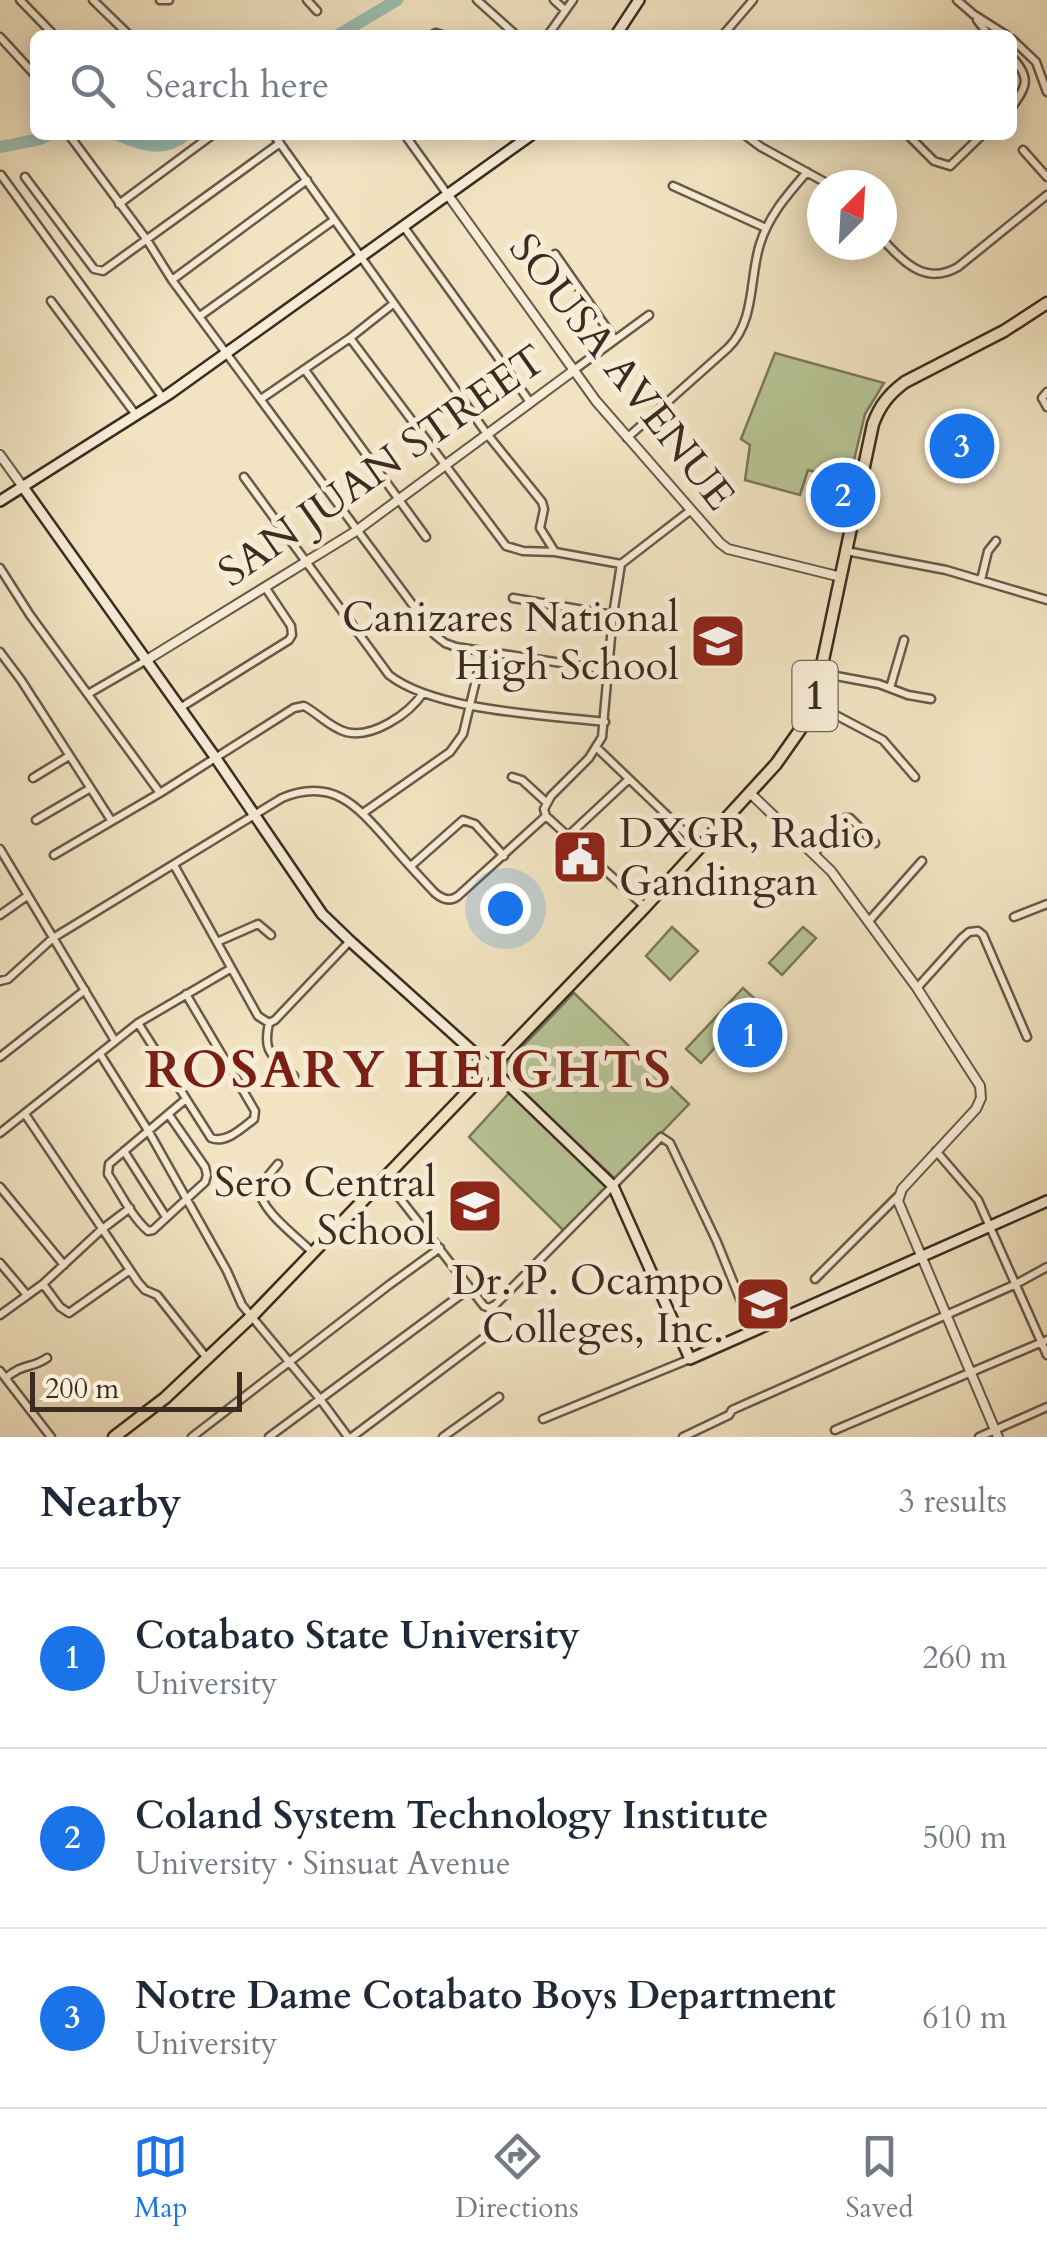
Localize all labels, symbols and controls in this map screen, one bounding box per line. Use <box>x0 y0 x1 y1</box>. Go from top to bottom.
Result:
search box <box>30 30 1017 140</box>
icon: search <box>65 58 120 113</box>
text: Search here <box>145 59 329 111</box>
north arrow <box>807 170 897 260</box>
street label: SOUSA AVENUE <box>496 222 748 522</box>
street label: SAN JUAN STREET <box>207 332 557 600</box>
pin: 3 <box>930 408 994 484</box>
pin: 2 <box>810 458 876 532</box>
place label: Canizares National High School <box>342 589 679 694</box>
school or university icon: Canizares National High School <box>688 611 748 671</box>
road number: 1 <box>792 661 838 731</box>
place label: DXGR, Radio Gandingan <box>619 805 875 910</box>
public building icon: DXGR, Radio Gandingan <box>550 827 610 887</box>
your location <box>480 883 531 934</box>
pin: 1 <box>718 998 782 1072</box>
district label: ROSARY HEIGHTS <box>144 1036 674 1106</box>
place label: Sero Central School <box>214 1154 436 1259</box>
school or university icon: Sero Central School <box>445 1176 505 1236</box>
place label: Dr. P. Ocampo Colleges, Inc. <box>452 1252 724 1357</box>
school or university icon: Dr. P. Ocampo Colleges, Inc. <box>733 1274 793 1334</box>
scale bar <box>30 1367 242 1412</box>
text: 200 m <box>45 1370 119 1408</box>
text: Nearby <box>40 1474 182 1531</box>
text: 3 results <box>899 1480 1007 1524</box>
text: Cotabato State University <box>135 1610 580 1662</box>
text: 1 <box>64 1636 81 1680</box>
text: 260 m <box>922 1636 1007 1680</box>
text: University <box>135 1662 277 1706</box>
text: Coland System Technology Institute <box>135 1790 769 1842</box>
text: 2 <box>64 1816 81 1860</box>
text: 500 m <box>922 1816 1007 1860</box>
text: University · Sinsuat Avenue <box>135 1842 511 1886</box>
text: Notre Dame Cotabato Boys Department <box>135 1970 836 2022</box>
text: 3 <box>64 1996 81 2040</box>
text: 610 m <box>922 1996 1007 2040</box>
text: University <box>135 2022 277 2066</box>
tab: Map <box>133 2129 188 2227</box>
tab: Directions <box>455 2129 579 2227</box>
tab: Saved <box>846 2129 914 2227</box>

